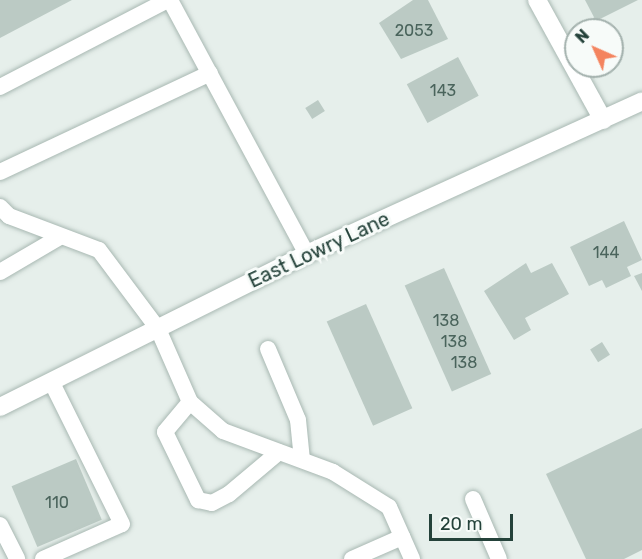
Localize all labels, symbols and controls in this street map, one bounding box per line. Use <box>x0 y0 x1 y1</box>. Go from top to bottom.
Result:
north arrow <box>564 18 624 78</box>
house number: 2053 <box>395 21 433 41</box>
text: N <box>572 26 593 47</box>
house number: 143 <box>430 81 456 101</box>
street label: East Lowry Lane <box>244 207 394 293</box>
house number: 144 <box>593 243 619 263</box>
house number: 138 <box>433 311 459 331</box>
house number: 138 <box>441 332 467 352</box>
house number: 138 <box>451 353 477 373</box>
house number: 110 <box>45 493 69 513</box>
scale bar <box>432 502 516 540</box>
text: 20 m <box>440 513 482 535</box>

